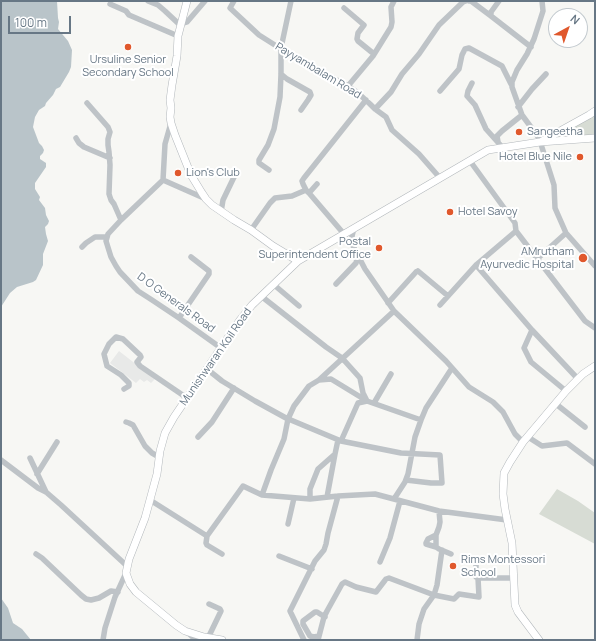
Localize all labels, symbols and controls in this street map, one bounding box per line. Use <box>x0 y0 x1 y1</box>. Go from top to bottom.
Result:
scale bar <box>10 8 73 34</box>
north arrow <box>548 8 588 48</box>
text: N <box>568 11 583 27</box>
text: 100 m <box>15 14 47 31</box>
street label: Payyambalam Road <box>273 40 363 102</box>
marker: Ursuline Senior Secondary School <box>123 42 133 52</box>
place label: Ursuline Senior Secondary School <box>82 53 174 79</box>
place label: Sangeetha <box>527 125 583 139</box>
marker: Sangeetha <box>514 127 524 137</box>
place label: Hotel Blue Nile <box>499 150 572 164</box>
marker: Hotel Blue Nile <box>575 152 585 162</box>
place label: Lion's Club <box>186 166 240 180</box>
marker: Lion's Club <box>173 168 183 178</box>
place label: Hotel Savoy <box>458 205 518 219</box>
marker: Hotel Savoy <box>445 207 455 217</box>
place label: Postal Superintendent Office <box>258 235 371 261</box>
marker: Postal Superintendent Office <box>374 243 384 253</box>
place label: AMrutham Ayurvedic Hospital <box>480 245 574 271</box>
marker: AMrutham Ayurvedic Hospital <box>577 252 589 264</box>
street label: D O Generals Road <box>134 270 218 336</box>
street label: Munishwaran Koil Road <box>177 306 255 408</box>
place label: Rims Montessori School <box>461 553 545 579</box>
marker: Rims Montessori School <box>448 561 458 571</box>

